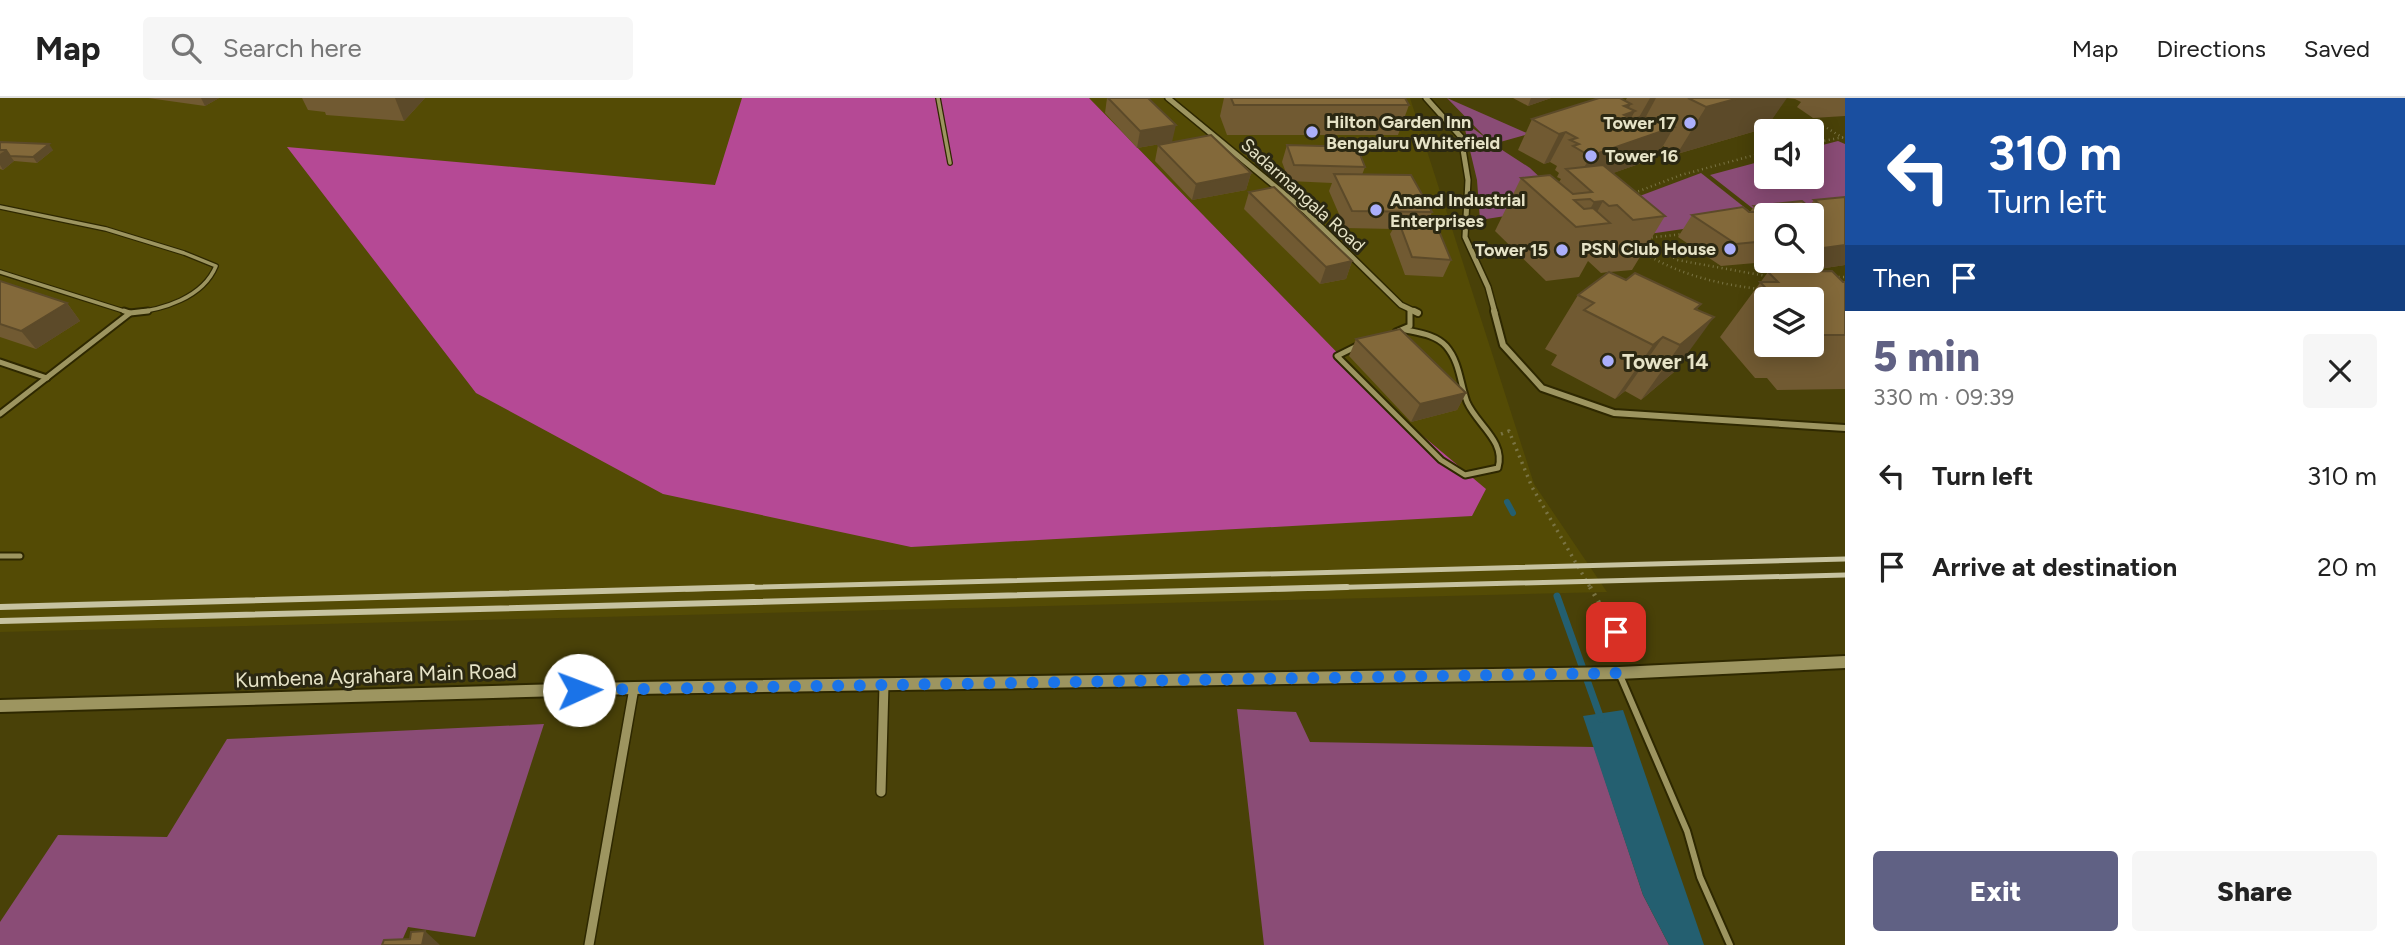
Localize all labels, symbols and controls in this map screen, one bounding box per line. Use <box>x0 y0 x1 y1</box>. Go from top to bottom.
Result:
search box <box>143 17 633 80</box>
text: Map <box>35 29 101 68</box>
icon: search <box>167 29 205 67</box>
text: Search here <box>223 32 362 64</box>
text: Map <box>2072 34 2118 63</box>
text: Directions <box>2156 34 2266 63</box>
text: Saved <box>2304 34 2370 63</box>
place label: Hilton Garden Inn Bengaluru Whitefield <box>1326 111 1500 154</box>
place label: Tower 17 <box>1603 112 1676 134</box>
marker: Tower 17 <box>1682 115 1698 131</box>
map controls <box>1754 119 1824 357</box>
button: sound <box>1754 119 1824 189</box>
text: 310 m <box>1988 123 2122 182</box>
marker: Hilton Garden Inn Bengaluru Whitefield <box>1304 124 1320 140</box>
icon: left <box>1873 126 1964 217</box>
street label: Sadarmangala Road <box>1236 134 1370 256</box>
place label: Tower 16 <box>1605 145 1678 167</box>
marker: Tower 16 <box>1583 148 1599 164</box>
text: Turn left <box>1988 183 2107 221</box>
place label: Anand Industrial Enterprises <box>1390 189 1525 232</box>
marker: Anand Industrial Enterprises <box>1368 202 1384 218</box>
button: search <box>1754 203 1824 273</box>
place label: PSN Club House <box>1581 238 1716 260</box>
place label: Tower 15 <box>1475 239 1548 261</box>
marker: PSN Club House <box>1722 241 1738 257</box>
marker: Tower 15 <box>1554 242 1570 258</box>
icon: arrive <box>1945 259 1983 297</box>
text: Then <box>1873 262 1931 294</box>
button: layers <box>1754 287 1824 357</box>
text: 5 min <box>1873 331 1980 382</box>
button: close <box>2303 334 2377 408</box>
place label: Tower 14 <box>1622 349 1709 374</box>
marker: Tower 14 <box>1600 353 1616 369</box>
text: 330 m · 09:39 <box>1873 383 2014 411</box>
icon: left <box>1873 457 1911 495</box>
text: Turn left <box>1932 460 2033 492</box>
text: 310 m <box>2307 460 2377 492</box>
icon: arrive <box>1873 548 1911 586</box>
text: Arrive at destination <box>1932 551 2177 583</box>
text: 20 m <box>2317 551 2377 583</box>
pin <box>1586 602 1646 662</box>
icon: arrive <box>1597 613 1635 651</box>
position arrow <box>542 653 616 727</box>
street label: Kumbena Agrahara Main Road <box>235 658 517 692</box>
button: Exit <box>1873 851 2118 931</box>
button: Share <box>2132 851 2377 931</box>

